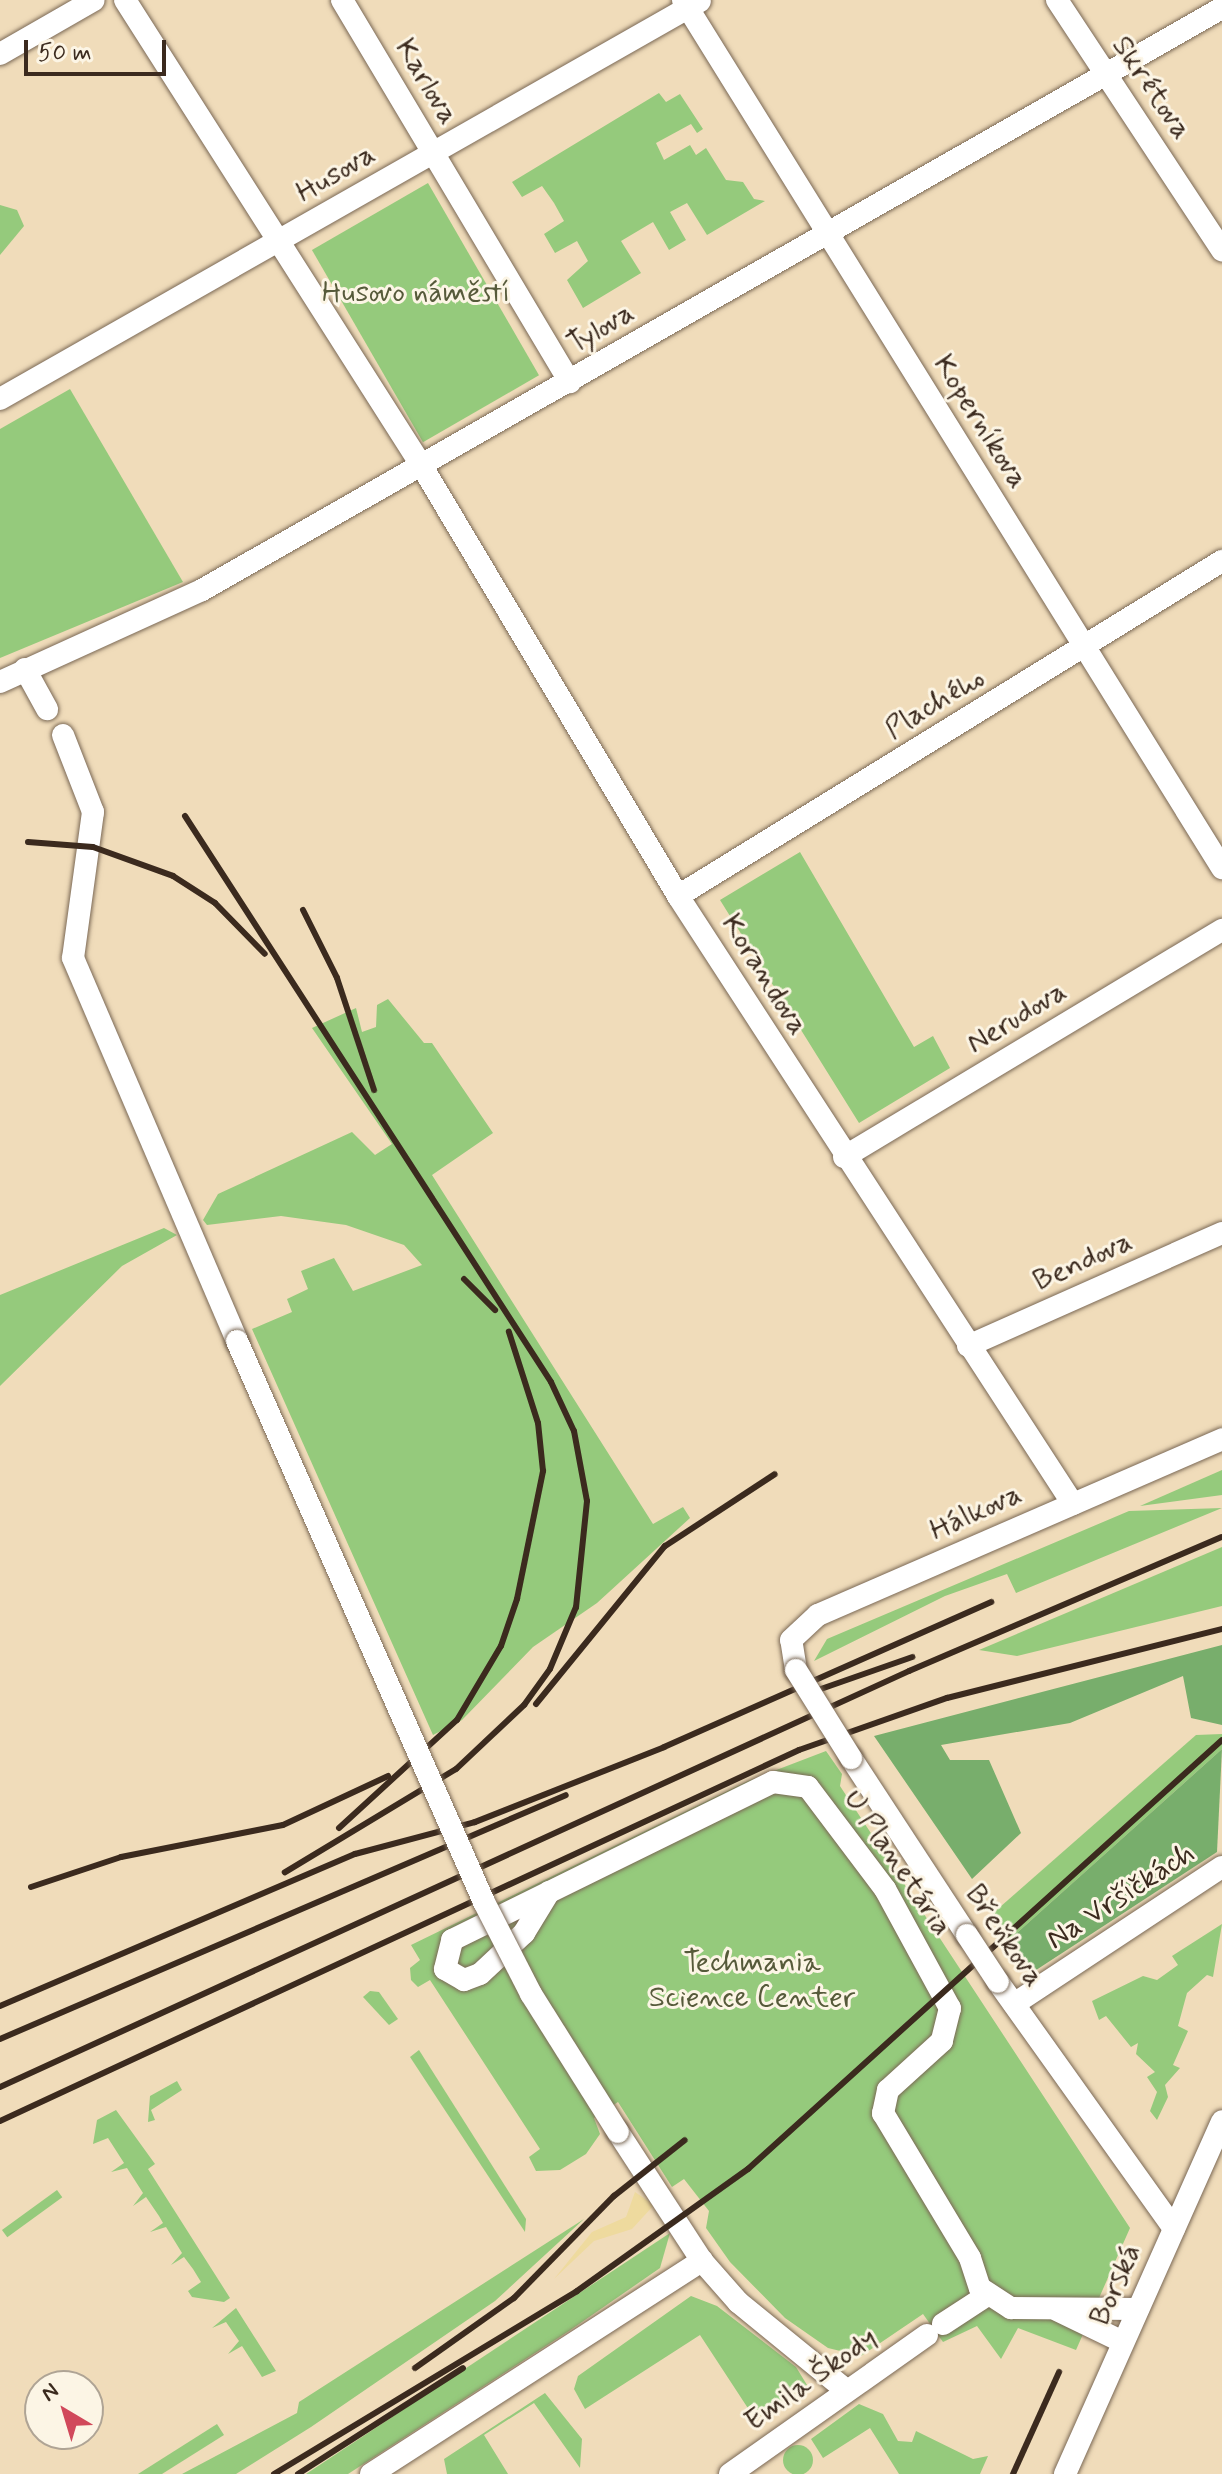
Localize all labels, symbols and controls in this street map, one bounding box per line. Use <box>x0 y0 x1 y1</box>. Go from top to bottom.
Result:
scale bar <box>28 24 170 74</box>
street label: Skrétova <box>1103 29 1199 147</box>
street label: Karlova <box>386 33 466 131</box>
text: 50 m <box>38 38 92 69</box>
street label: Husova <box>290 137 382 211</box>
park label: Husovo náměstí <box>322 275 510 311</box>
street label: Tylova <box>561 295 641 363</box>
street label: Koperníkova <box>925 348 1035 496</box>
street label: Plachého <box>879 660 991 748</box>
street label: Korandova <box>713 908 815 1042</box>
street label: Nerudova <box>960 974 1074 1062</box>
street label: Bendova <box>1028 1224 1138 1300</box>
street label: Hálkova <box>924 1477 1028 1549</box>
street label: U Planetária <box>834 1782 960 1944</box>
street label: Na Vršíčkách <box>1041 1836 1201 1958</box>
street label: Břeňkova <box>957 1878 1051 1994</box>
park label: Techmania Science Center <box>652 1945 852 2016</box>
street label: Borská <box>1082 2239 1150 2331</box>
street label: Emila Škody <box>738 2320 884 2440</box>
north arrow <box>24 2370 104 2450</box>
text: N <box>36 2377 65 2408</box>

